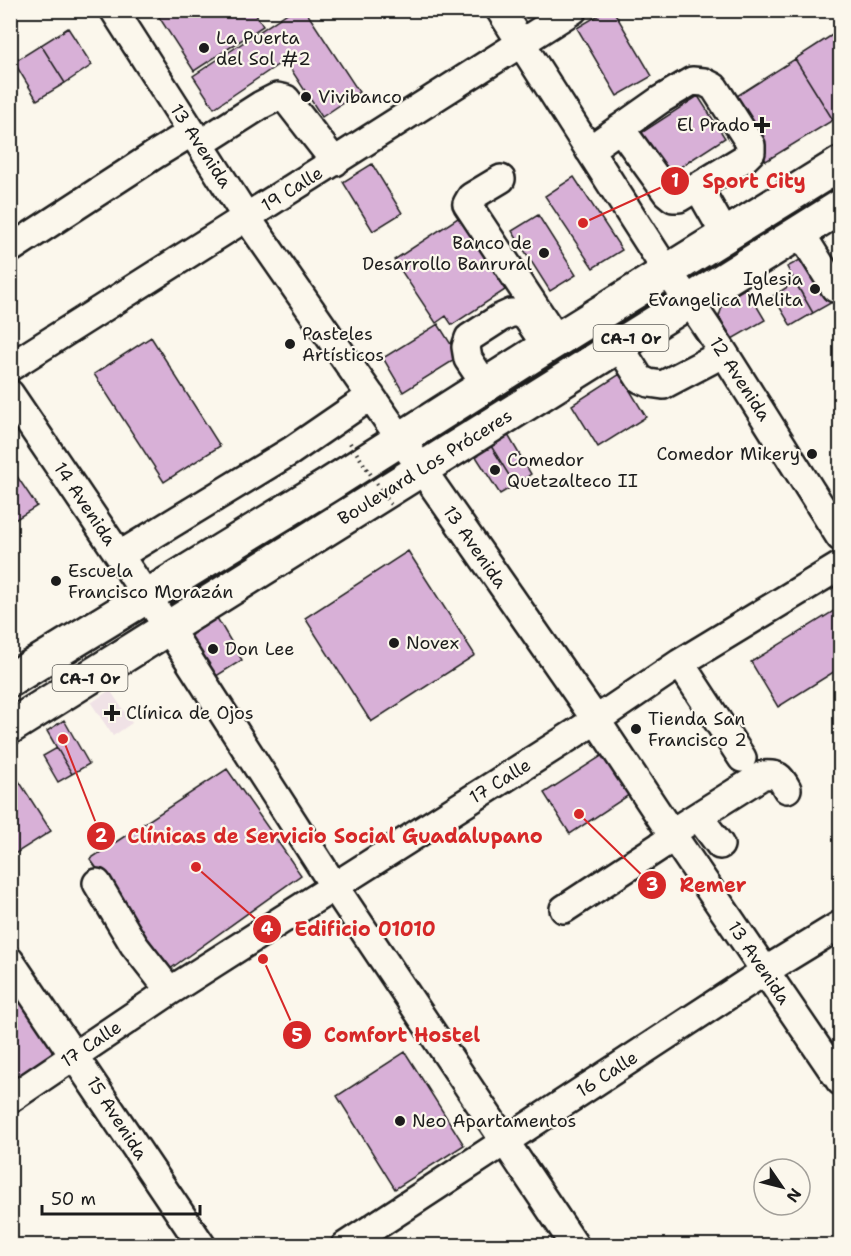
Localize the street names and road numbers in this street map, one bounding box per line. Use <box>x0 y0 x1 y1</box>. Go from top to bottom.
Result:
street label: 13 Avenida <box>165 99 237 193</box>
street label: 19 Calle <box>257 161 327 217</box>
road number: CA-1 Or <box>594 325 668 351</box>
street label: 12 Avenida <box>704 332 776 426</box>
street label: Boulevard Los Próceres <box>333 403 517 531</box>
street label: 14 Avenida <box>48 458 122 550</box>
street label: 13 Avenida <box>438 501 512 593</box>
road number: CA-1 Or <box>52 665 128 691</box>
street label: 17 Calle <box>465 753 535 809</box>
street label: 13 Avenida <box>722 917 796 1009</box>
street label: 17 Calle <box>56 1015 126 1073</box>
street label: 16 Calle <box>572 1045 642 1103</box>
street label: 15 Avenida <box>81 1072 153 1164</box>

